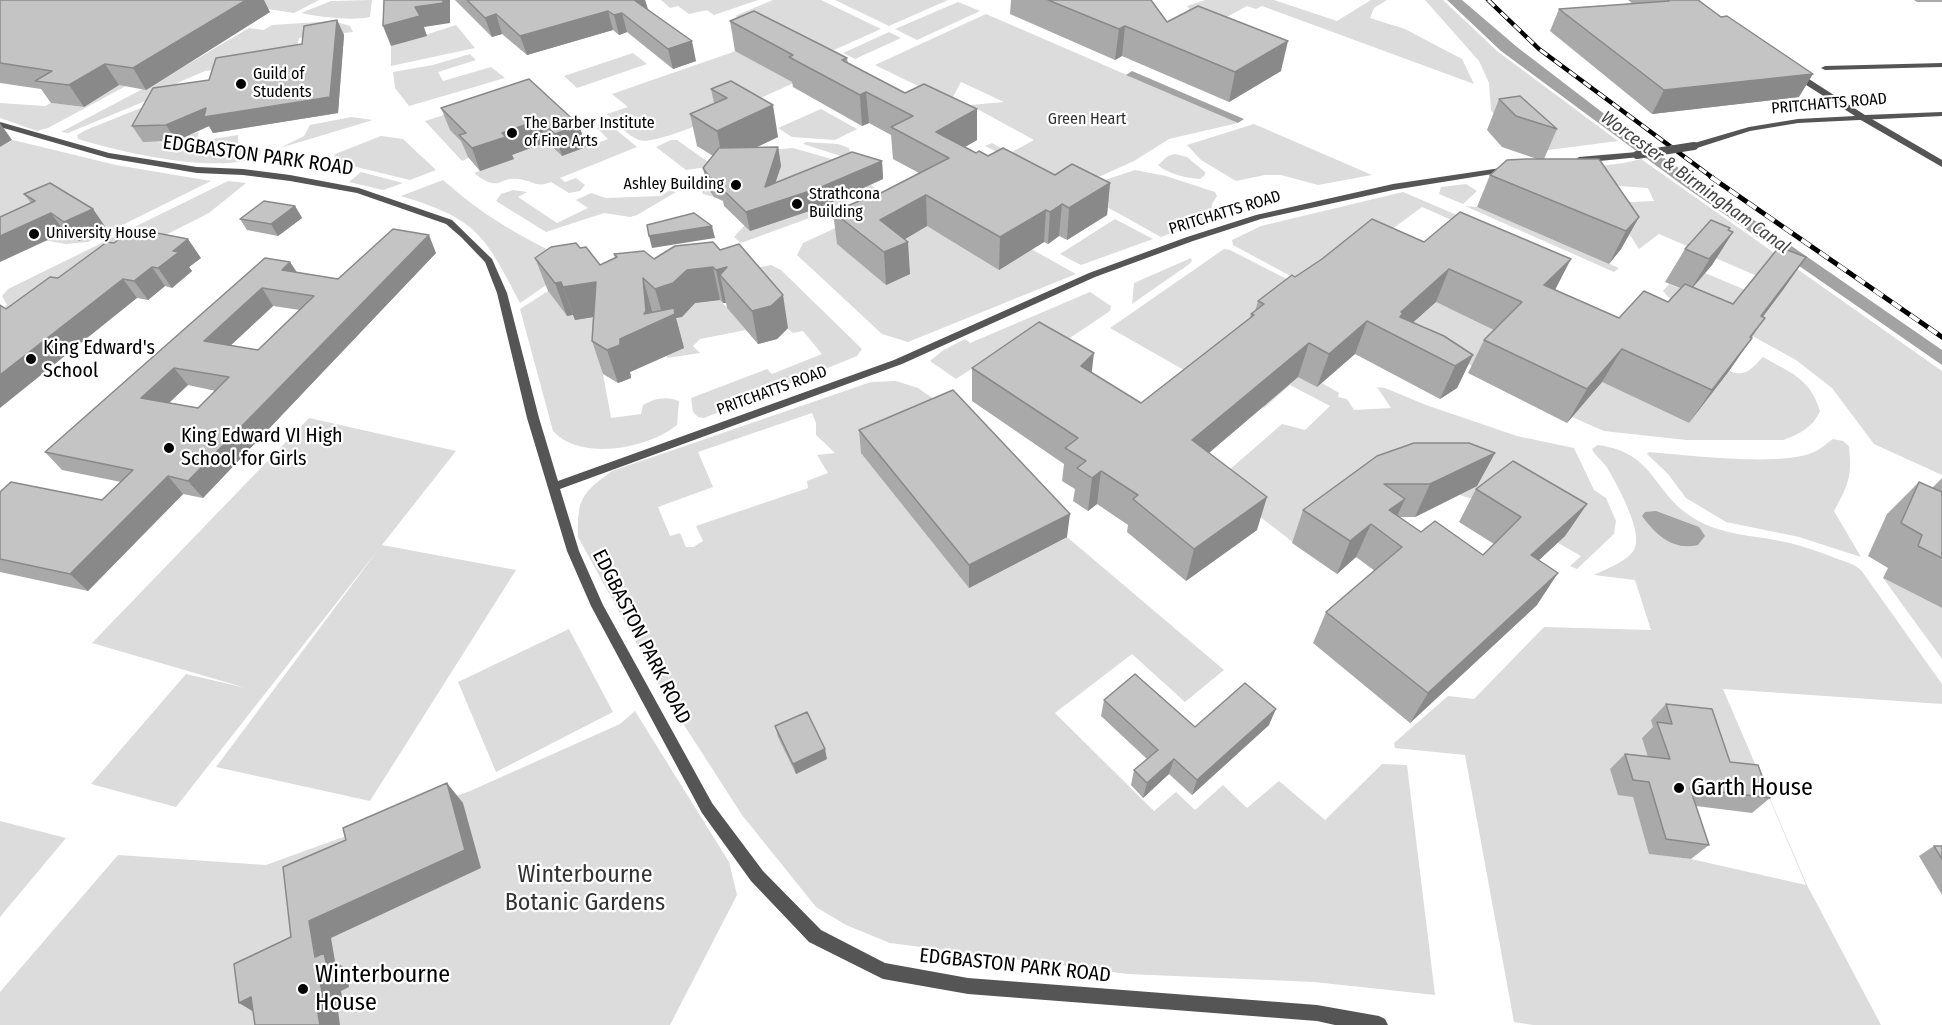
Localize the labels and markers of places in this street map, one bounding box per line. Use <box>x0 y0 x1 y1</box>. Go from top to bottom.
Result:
place label: Guild of Students <box>253 65 312 103</box>
marker: Guild of Students <box>234 77 248 91</box>
place label: The Barber Institute of Fine Arts <box>524 114 655 152</box>
marker: The Barber Institute of Fine Arts <box>505 126 519 140</box>
place label: Ashley Building <box>624 175 724 195</box>
marker: Ashley Building <box>729 178 743 192</box>
place label: Strathcona Building <box>809 185 880 223</box>
marker: Strathcona Building <box>790 197 804 211</box>
place label: University House <box>46 224 156 244</box>
marker: University House <box>27 227 41 241</box>
place label: King Edward's School <box>43 336 155 383</box>
marker: King Edward's School <box>24 352 38 366</box>
place label: King Edward VI High School for Girls <box>181 424 343 471</box>
marker: King Edward VI High School for Girls <box>162 441 176 455</box>
place label: Garth House <box>1691 774 1813 802</box>
marker: Garth House <box>1672 781 1686 795</box>
place label: Winterbourne House <box>315 961 450 1017</box>
marker: Winterbourne House <box>296 982 310 996</box>

